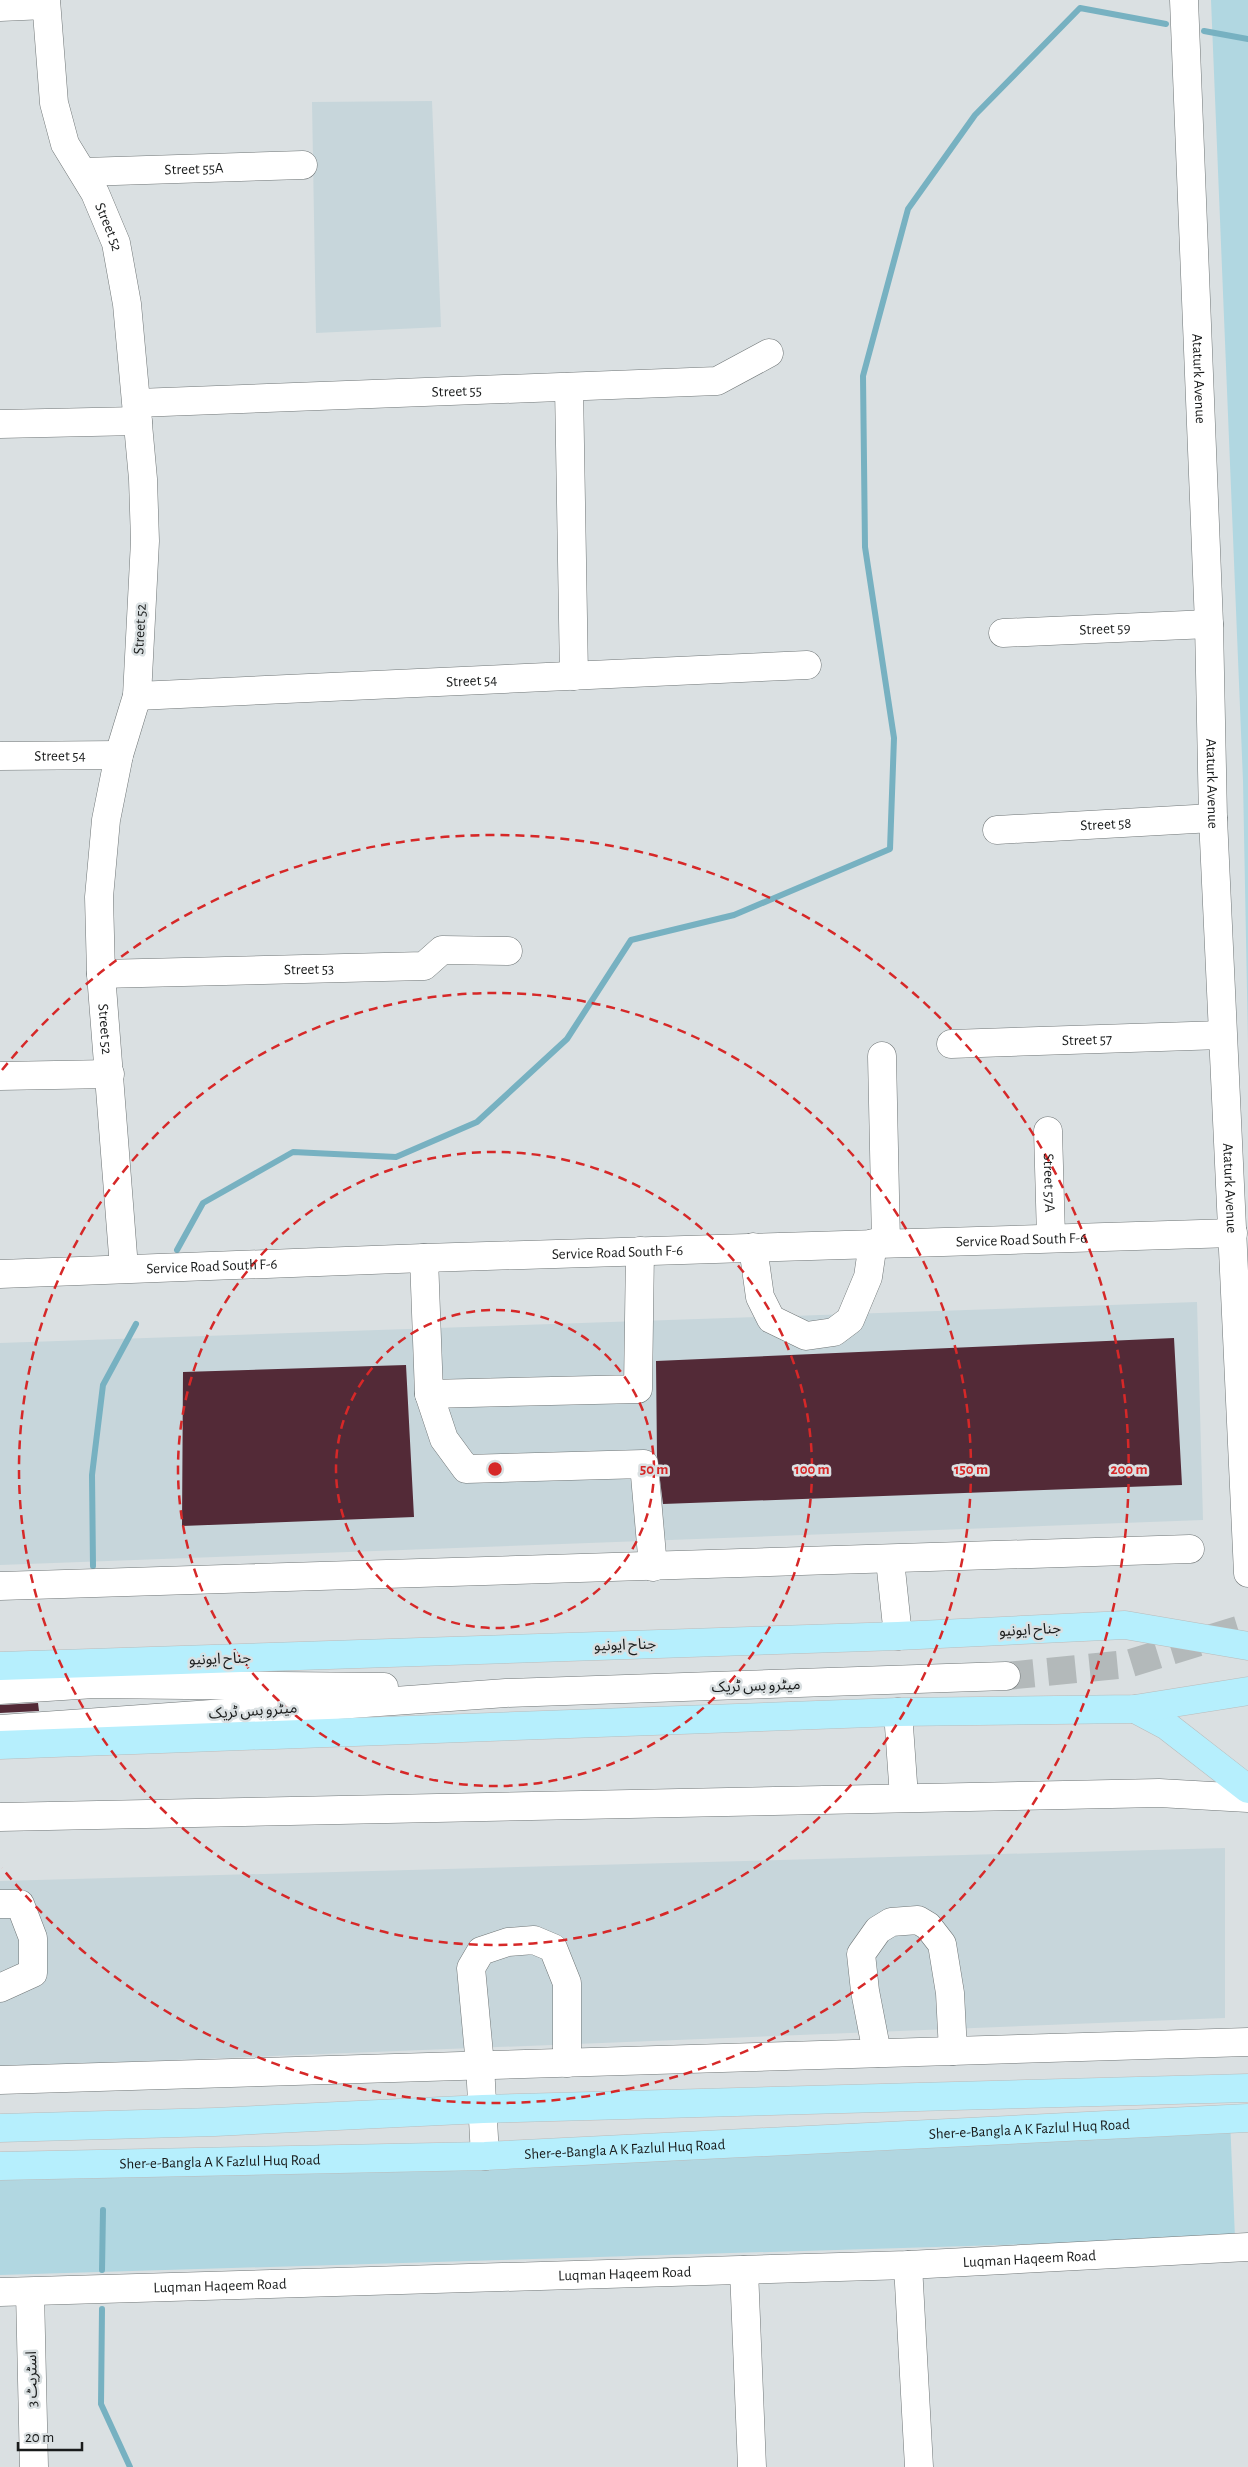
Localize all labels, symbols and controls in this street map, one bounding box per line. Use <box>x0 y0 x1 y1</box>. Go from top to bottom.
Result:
street label: Street 55A <box>164 160 224 177</box>
street label: Street 52 <box>92 201 125 252</box>
street label: Ataturk Avenue <box>1190 333 1208 424</box>
street label: Street 55 <box>431 382 482 399</box>
street label: Street 52 <box>131 603 149 655</box>
street label: Street 59 <box>1079 620 1131 637</box>
street label: Street 54 <box>446 672 498 689</box>
street label: Ataturk Avenue <box>1204 738 1221 829</box>
street label: Street 54 <box>34 748 86 763</box>
street label: Street 58 <box>1080 815 1132 833</box>
street label: Street 53 <box>284 961 334 977</box>
street label: Street 52 <box>96 1003 115 1055</box>
street label: Street 57 <box>1061 1031 1112 1048</box>
street label: Ataturk Avenue <box>1221 1143 1240 1234</box>
street label: Street 57A <box>1041 1153 1058 1213</box>
street label: Service Road South F-6 <box>956 1230 1087 1249</box>
street label: Service Road South F-6 <box>552 1242 683 1262</box>
street label: Service Road South F-6 <box>146 1256 278 1276</box>
centre of rings <box>486 1460 504 1478</box>
text: 50 m <box>640 1462 668 1477</box>
text: 100 m <box>794 1462 830 1477</box>
text: 150 m <box>954 1462 988 1477</box>
text: 200 m <box>1110 1462 1148 1477</box>
street label: جناح ایونیو <box>999 1621 1062 1643</box>
street label: جناح ایونیو <box>594 1636 657 1658</box>
street label: جناح ایونیو <box>189 1650 252 1672</box>
street label: میٹرو بس ٹریک <box>711 1676 801 1696</box>
street label: میٹرو بس ٹریک <box>208 1700 298 1723</box>
street label: Sher-e-Bangla A K Fazlul Huq Road <box>928 2116 1130 2141</box>
street label: Sher-e-Bangla A K Fazlul Huq Road <box>524 2137 726 2162</box>
street label: Sher-e-Bangla A K Fazlul Huq Road <box>119 2152 321 2171</box>
street label: Luqman Haqeem Road <box>962 2248 1097 2270</box>
street label: Luqman Haqeem Road <box>558 2264 692 2283</box>
street label: Luqman Haqeem Road <box>153 2276 287 2295</box>
street label: اسٹریٹ 3 <box>24 2351 41 2407</box>
scale bar <box>18 2420 81 2452</box>
text: 20 m <box>25 2430 54 2445</box>

